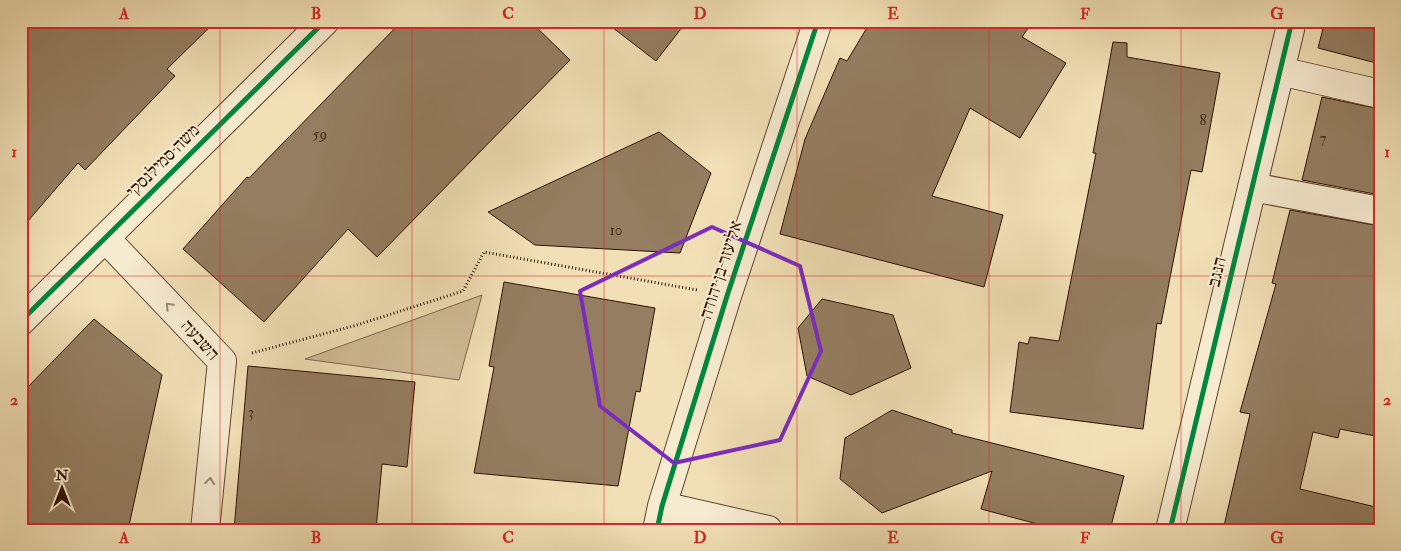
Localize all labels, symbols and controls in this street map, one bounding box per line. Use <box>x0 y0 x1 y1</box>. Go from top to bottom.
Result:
text: A <box>118 4 130 24</box>
text: B <box>311 4 321 24</box>
text: C <box>502 4 514 24</box>
text: D <box>693 4 707 24</box>
text: E <box>887 4 899 24</box>
text: F <box>1080 4 1090 24</box>
text: G <box>1270 4 1284 24</box>
house number: 8 <box>1199 111 1207 130</box>
street label: משה סמילנסקי <box>121 119 205 203</box>
house number: 59 <box>313 125 327 144</box>
house number: 7 <box>1320 129 1327 148</box>
text: 1 <box>11 142 17 162</box>
text: 1 <box>1384 142 1390 162</box>
street label: אליעזר בן יהודה <box>694 218 748 322</box>
house number: 10 <box>610 221 622 240</box>
street label: הנגב <box>1202 255 1232 289</box>
one-way arrow <box>166 302 175 311</box>
street label: השבעה <box>176 315 224 365</box>
text: 2 <box>10 390 18 410</box>
text: 2 <box>1383 390 1391 410</box>
house number: 3 <box>248 403 254 422</box>
north arrow <box>38 464 88 514</box>
text: N <box>55 467 69 484</box>
one-way arrow <box>204 477 215 485</box>
text: A <box>118 528 130 548</box>
text: B <box>311 528 321 548</box>
text: C <box>502 528 514 548</box>
text: D <box>693 528 707 548</box>
text: E <box>887 528 899 548</box>
text: F <box>1080 528 1090 548</box>
text: G <box>1270 528 1284 548</box>

